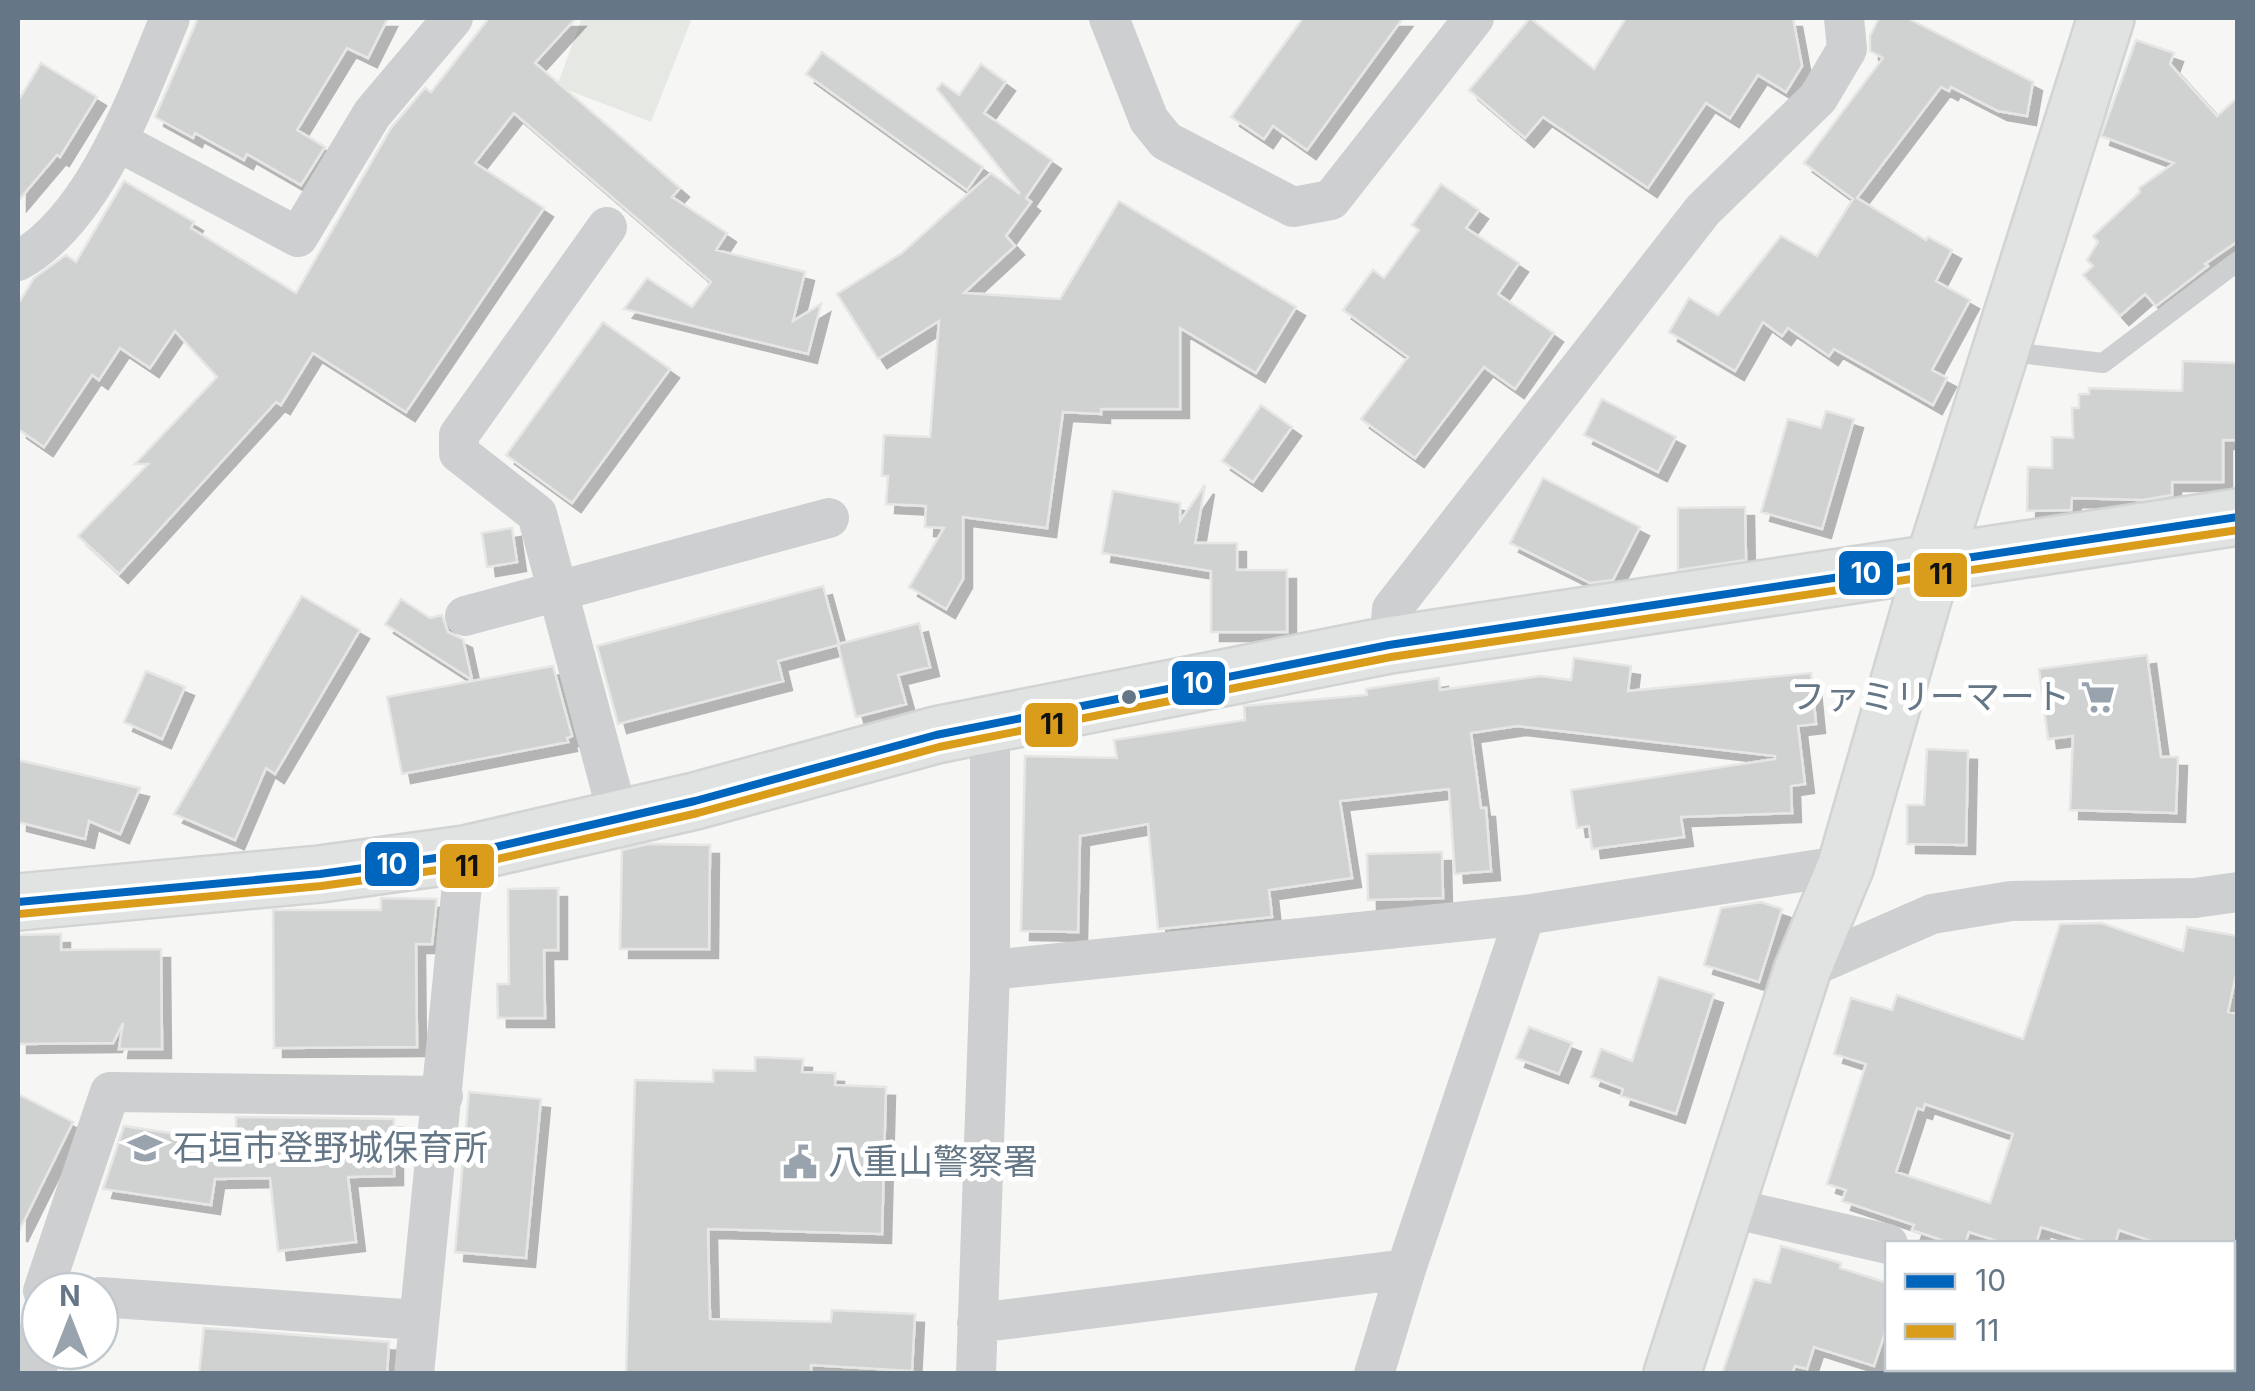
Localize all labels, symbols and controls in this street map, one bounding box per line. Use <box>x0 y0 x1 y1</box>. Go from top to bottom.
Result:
line badge: 10 <box>1837 549 1895 597</box>
line badge: 11 <box>1912 551 1969 599</box>
text: 10 <box>1851 556 1881 590</box>
text: 11 <box>1929 557 1953 591</box>
line badge: 10 <box>1170 659 1227 707</box>
text: 10 <box>1183 666 1213 700</box>
place label: ファミリーマート <box>1790 675 2070 717</box>
supermarket icon: ファミリーマート <box>2079 678 2117 716</box>
unlabelled marker <box>1119 687 1139 707</box>
line badge: 11 <box>1023 701 1080 749</box>
text: 11 <box>1040 707 1064 741</box>
line badge: 10 <box>363 840 421 888</box>
line badge: 11 <box>438 842 496 890</box>
text: 10 <box>377 847 407 881</box>
text: 11 <box>455 849 479 883</box>
place label: 石垣市登野城保育所 <box>173 1126 488 1168</box>
school or university icon: 石垣市登野城保育所 <box>126 1129 164 1167</box>
place label: 八重山警察署 <box>828 1140 1038 1182</box>
public building icon: 八重山警察署 <box>781 1143 819 1181</box>
legend <box>1885 1241 2235 1371</box>
text: 10 <box>1975 1262 2006 1298</box>
north arrow <box>20 1271 120 1371</box>
text: N <box>59 1279 81 1313</box>
text: 11 <box>1975 1312 1999 1348</box>

